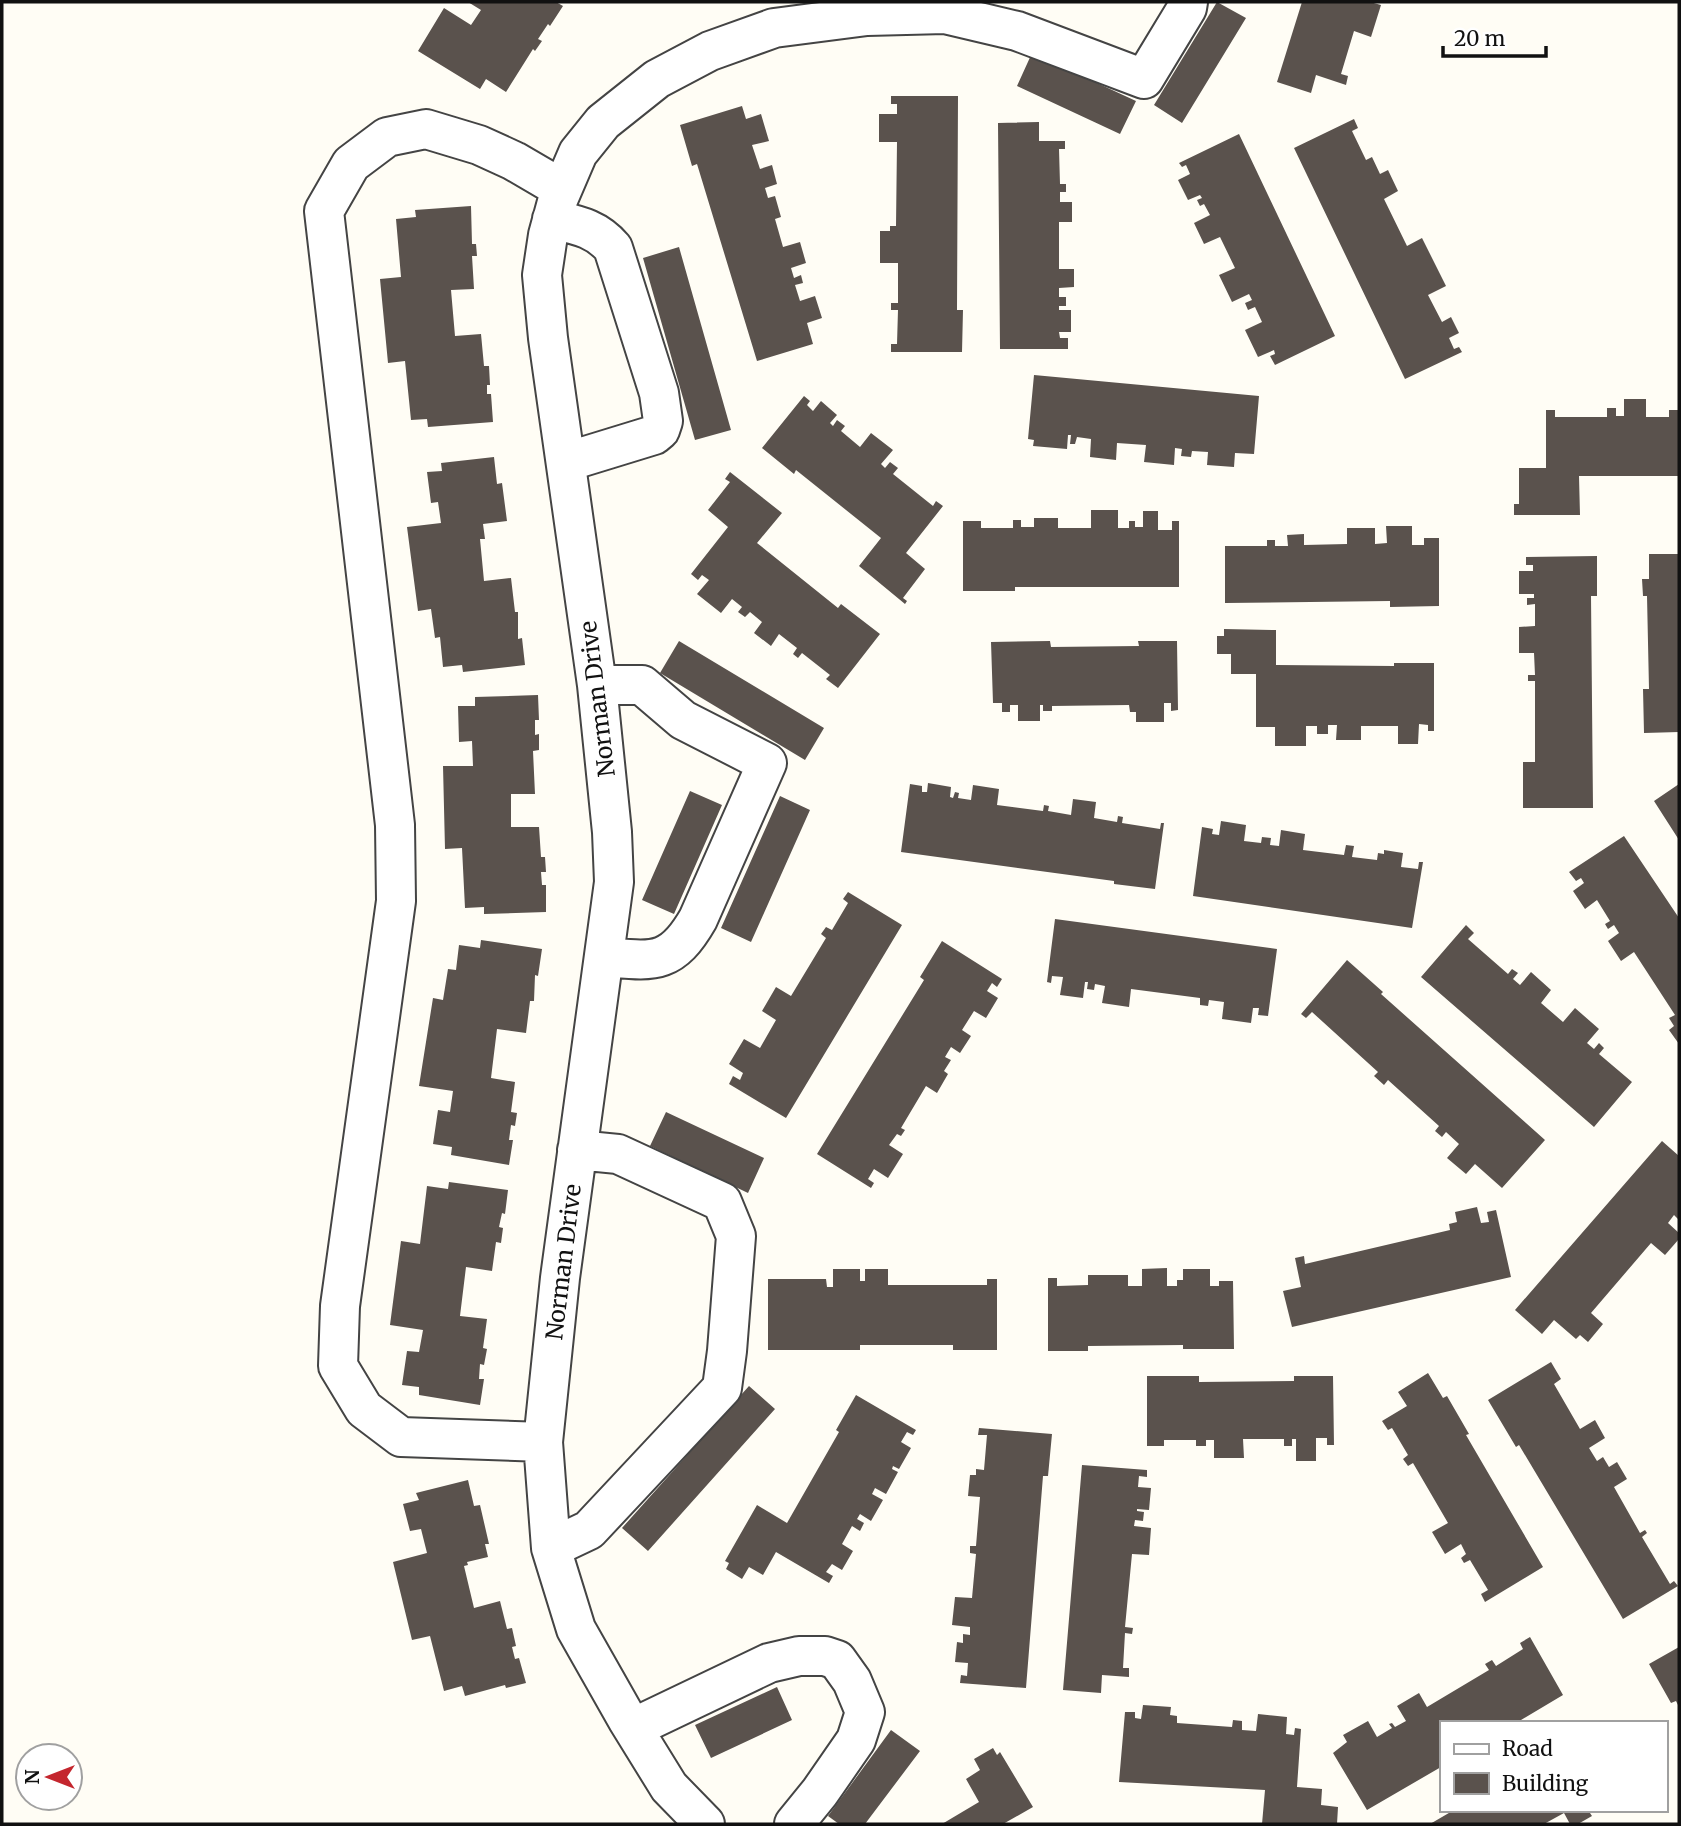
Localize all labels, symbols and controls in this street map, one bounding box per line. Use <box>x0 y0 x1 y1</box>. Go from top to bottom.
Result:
scale bar <box>1443 14 1546 58</box>
text: 20 m <box>1454 25 1506 52</box>
street label: Norman Drive <box>573 619 621 779</box>
street label: Norman Drive <box>539 1182 587 1342</box>
legend <box>1440 1721 1667 1812</box>
text: Road <box>1502 1735 1553 1762</box>
north arrow <box>14 1742 84 1812</box>
text: N <box>20 1769 44 1785</box>
text: Building <box>1502 1770 1589 1797</box>

